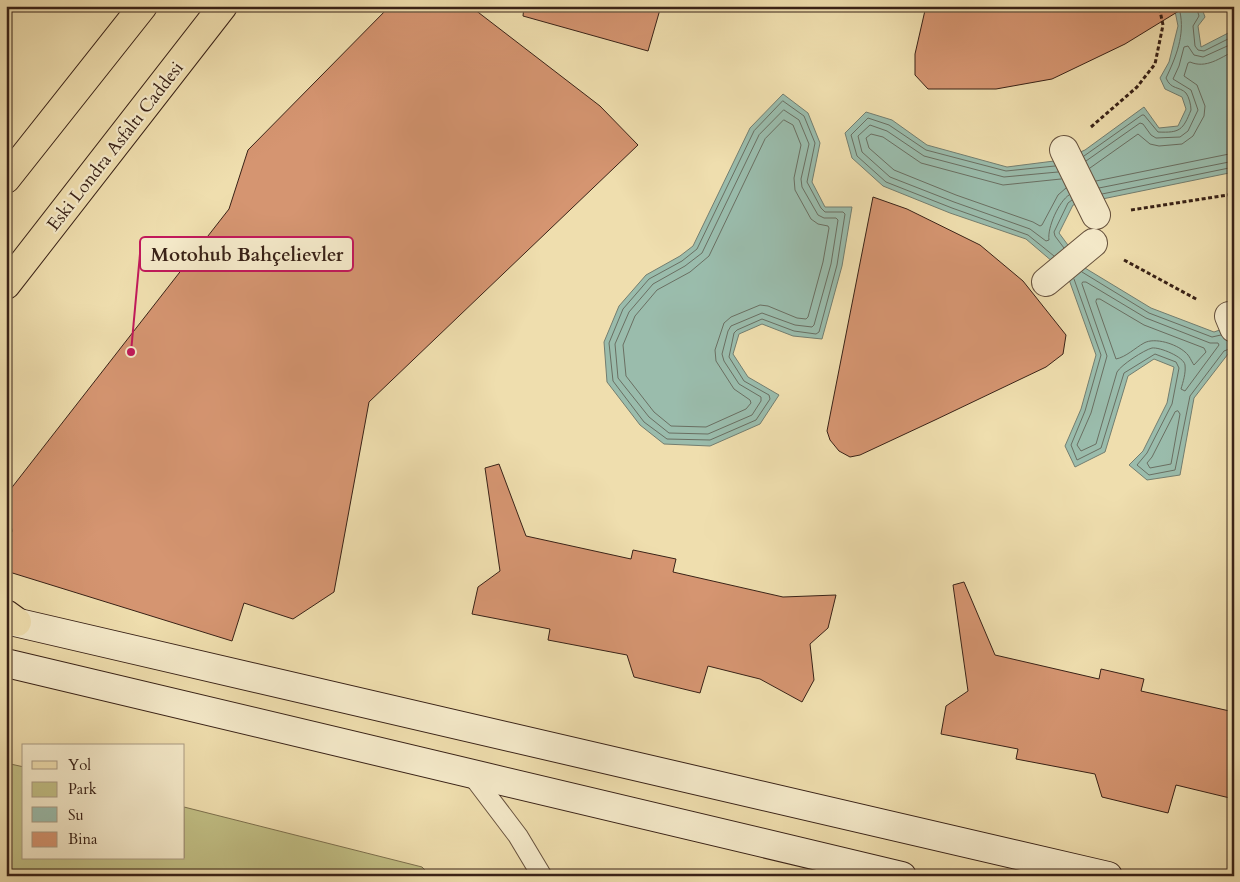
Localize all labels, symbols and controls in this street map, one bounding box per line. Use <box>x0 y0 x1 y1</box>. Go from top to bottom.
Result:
street label: Eski Londra Asfaltı Caddesi <box>41 56 189 236</box>
callout: Motohub Bahçelievler <box>140 237 353 271</box>
text: Motohub Bahçelievler <box>151 242 344 268</box>
legend <box>22 744 185 860</box>
text: Yol <box>68 755 91 775</box>
text: Park <box>68 779 97 799</box>
text: Su <box>68 805 84 825</box>
text: Bina <box>68 829 98 849</box>

